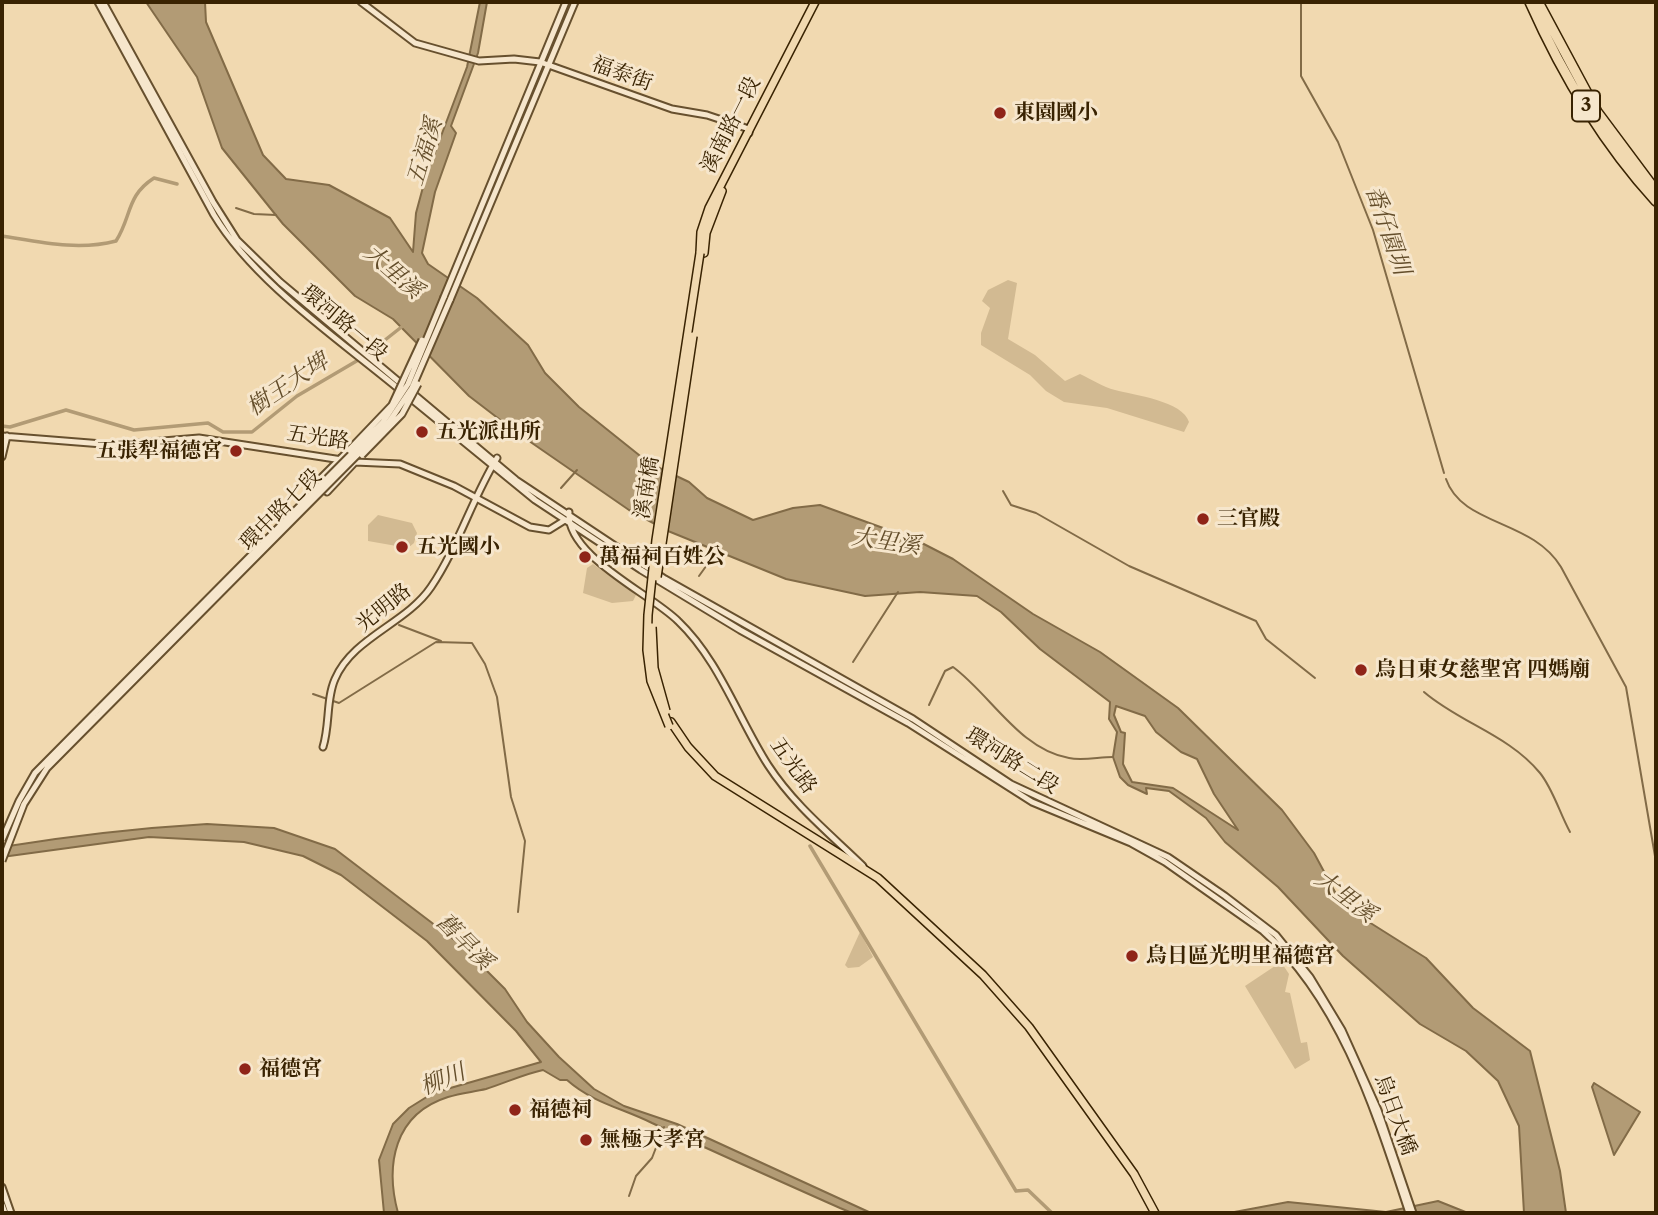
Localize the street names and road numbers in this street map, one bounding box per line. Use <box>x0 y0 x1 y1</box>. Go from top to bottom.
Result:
street label: 福泰街 <box>588 51 656 97</box>
street label: 溪南路一段 <box>696 73 766 177</box>
road number: 3 <box>1572 90 1600 122</box>
street label: 環河路一段 <box>296 280 392 366</box>
street label: 五光路 <box>285 421 351 455</box>
street label: 溪南橋 <box>630 455 664 521</box>
street label: 環中路七段 <box>235 464 327 556</box>
street label: 光明路 <box>352 578 416 638</box>
street label: 環河路二段 <box>961 722 1063 800</box>
street label: 五光路 <box>764 733 822 799</box>
street label: 烏日大橋 <box>1369 1071 1421 1159</box>

